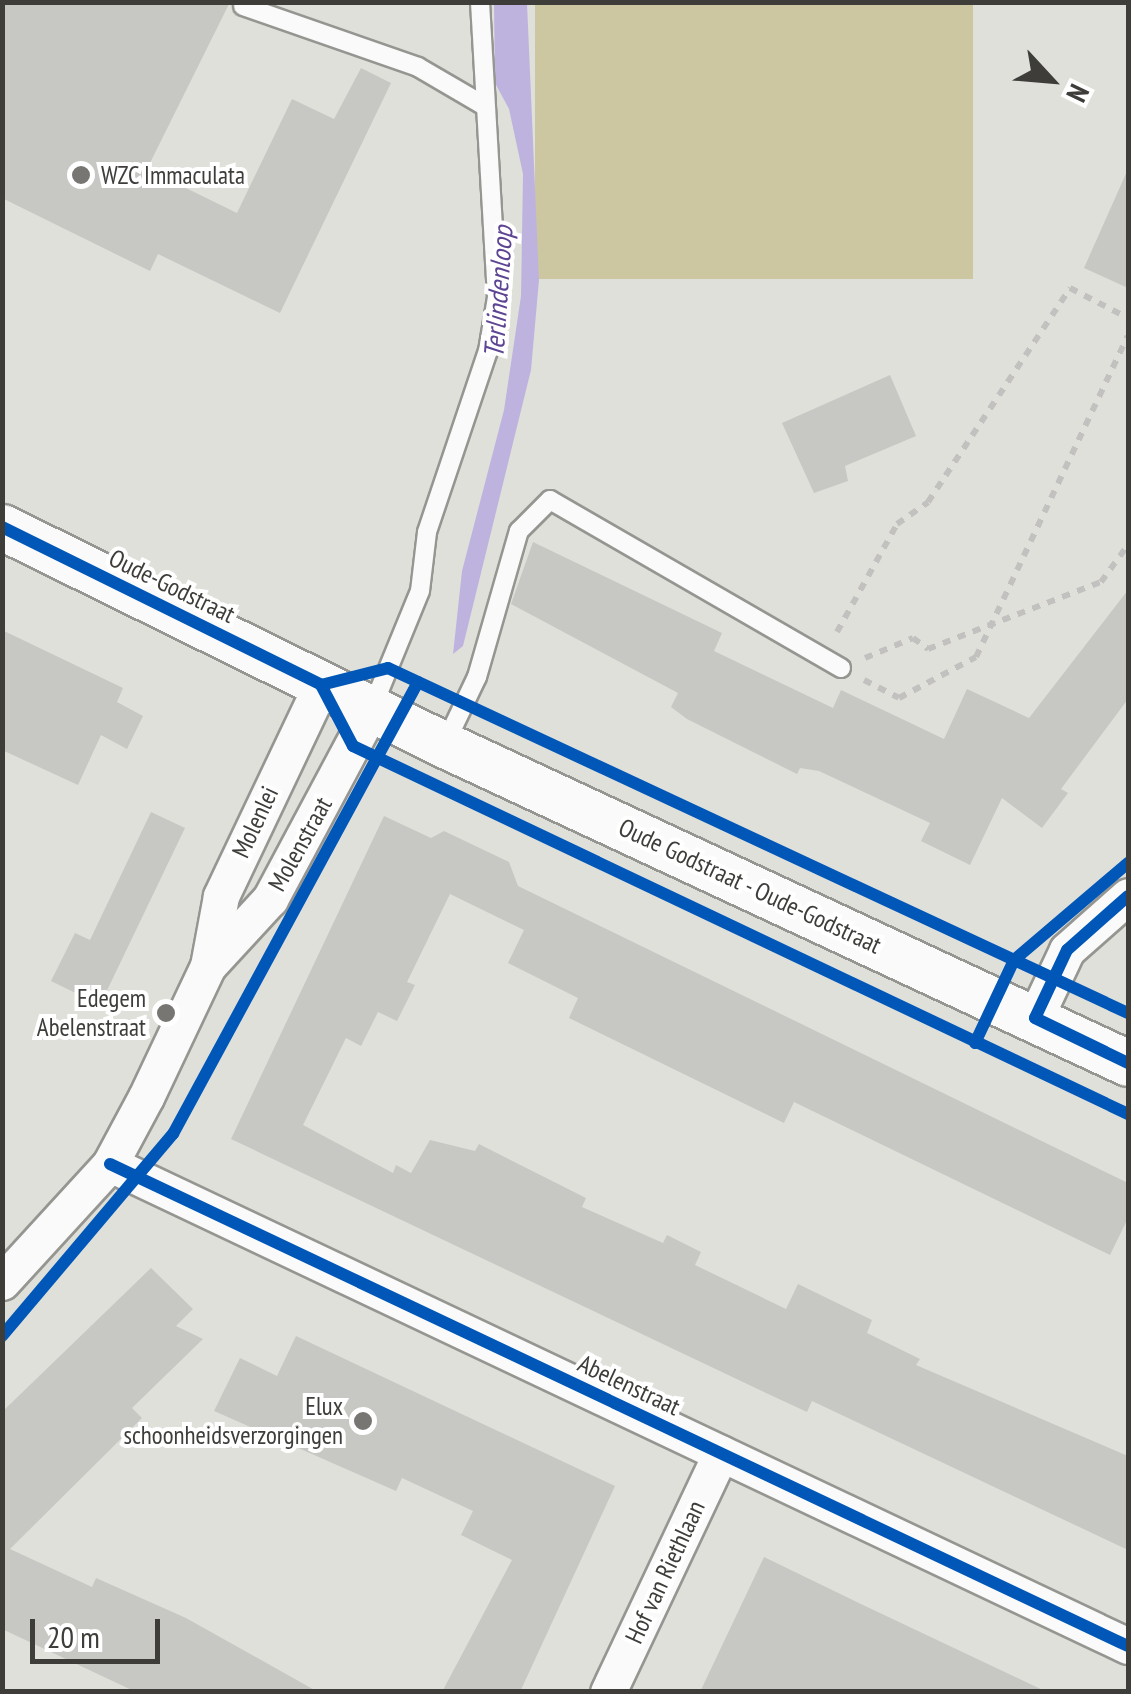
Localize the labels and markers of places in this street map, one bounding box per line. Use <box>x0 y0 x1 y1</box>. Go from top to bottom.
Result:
place label: WZC Immaculata <box>101 160 246 190</box>
marker: WZC Immaculata <box>70 164 92 186</box>
place label: Edegem Abelenstraat <box>37 984 146 1043</box>
marker: Edegem Abelenstraat <box>155 1002 177 1024</box>
place label: Elux schoonheidsverzorgingen <box>124 1392 343 1451</box>
marker: Elux schoonheidsverzorgingen <box>352 1410 374 1432</box>

